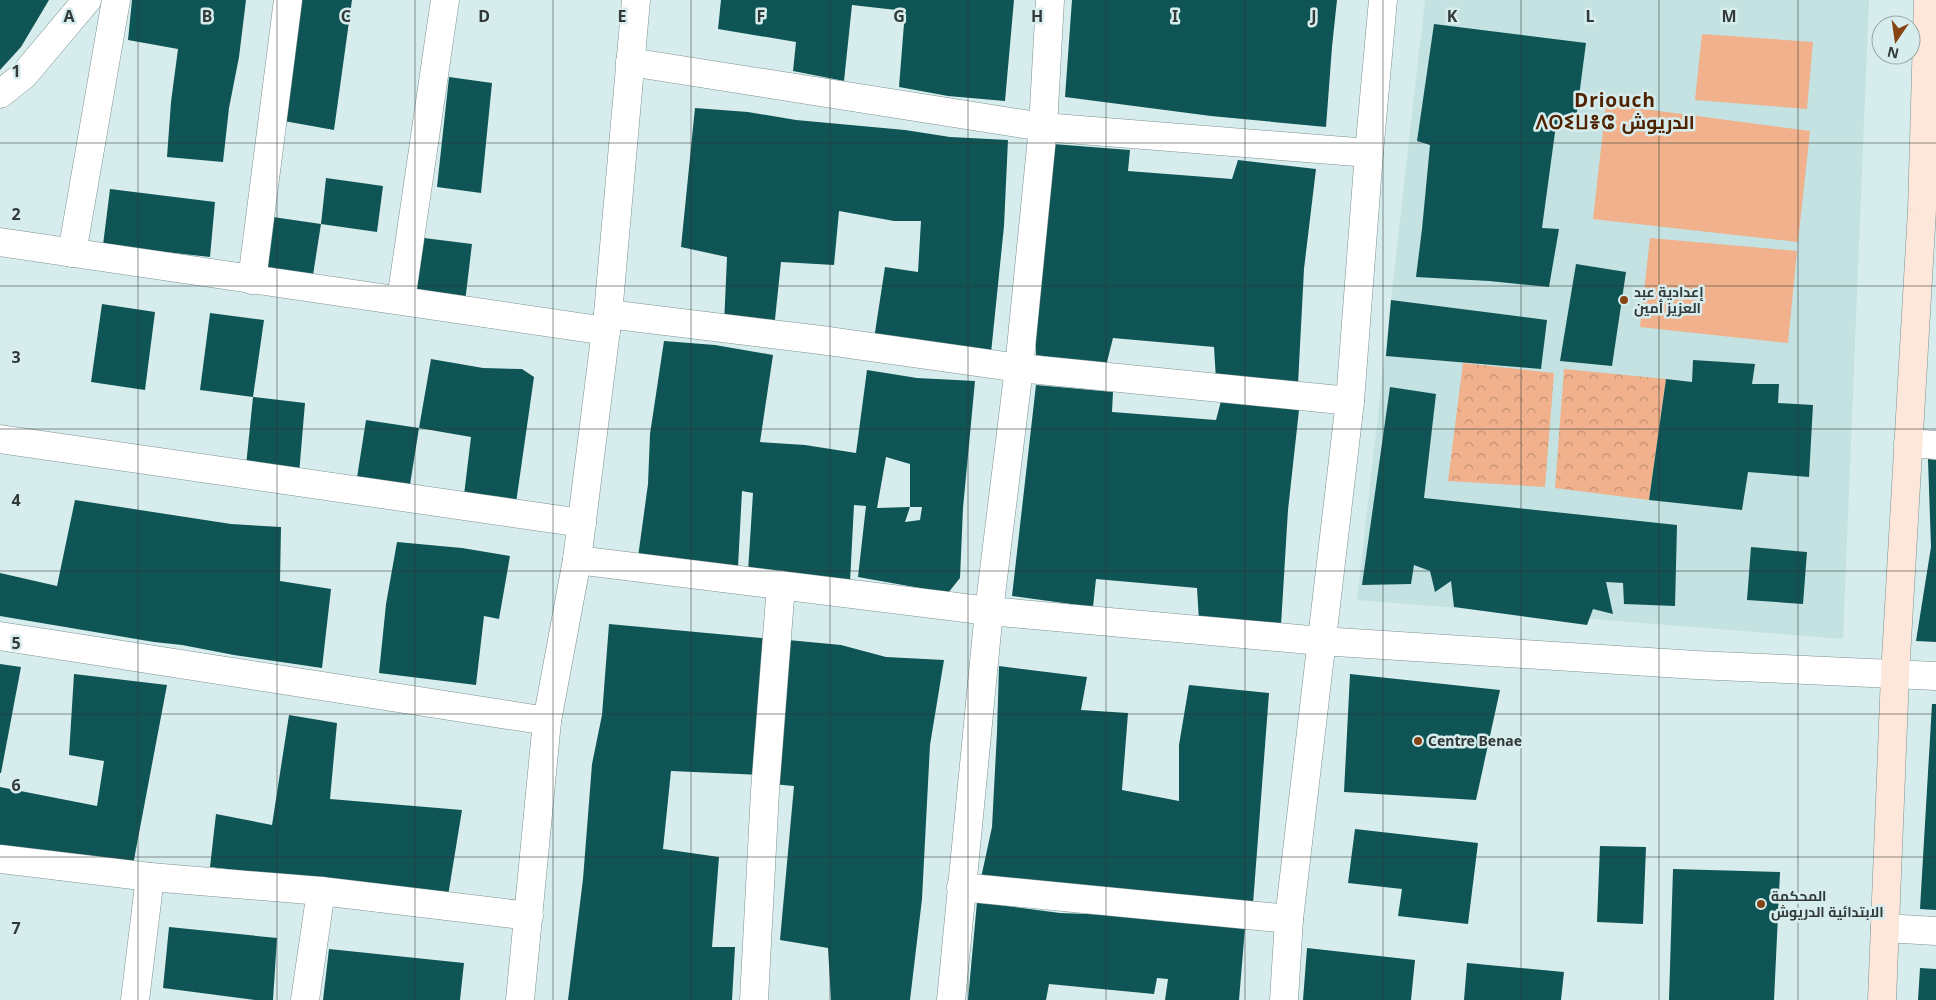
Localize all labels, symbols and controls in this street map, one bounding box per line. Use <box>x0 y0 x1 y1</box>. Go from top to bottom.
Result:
text: A <box>63 5 75 27</box>
text: B <box>202 5 212 27</box>
text: C <box>341 5 351 27</box>
text: D <box>478 5 490 27</box>
text: E <box>618 5 627 27</box>
text: F <box>757 5 765 27</box>
text: G <box>893 5 905 27</box>
text: H <box>1031 5 1043 27</box>
text: I <box>1172 5 1178 27</box>
text: J <box>1309 5 1317 27</box>
text: K <box>1447 5 1458 27</box>
text: L <box>1586 5 1595 27</box>
text: M <box>1721 5 1737 27</box>
north arrow <box>1871 15 1921 65</box>
text: N <box>1885 43 1901 64</box>
text: 1 <box>11 60 21 82</box>
district label: Driouch ⴷⵔⵉⵡⴻⵛ الدريوش <box>1535 87 1695 135</box>
text: 2 <box>11 203 21 225</box>
place label: إعدادية عبد العزيز أمين <box>1634 282 1704 317</box>
marker: إعدادية عبد العزيز أمين <box>1618 294 1630 306</box>
text: 3 <box>11 346 21 368</box>
text: 4 <box>11 489 21 511</box>
text: 5 <box>11 632 21 654</box>
place label: Centre Benae <box>1428 731 1522 750</box>
marker: Centre Benae <box>1412 735 1424 747</box>
text: 6 <box>11 774 21 796</box>
place label: المحكمة الابتدائية الدريوش <box>1771 886 1884 921</box>
marker: المحكمة الابتدائية الدريوش <box>1755 898 1767 910</box>
text: 7 <box>11 917 21 939</box>

